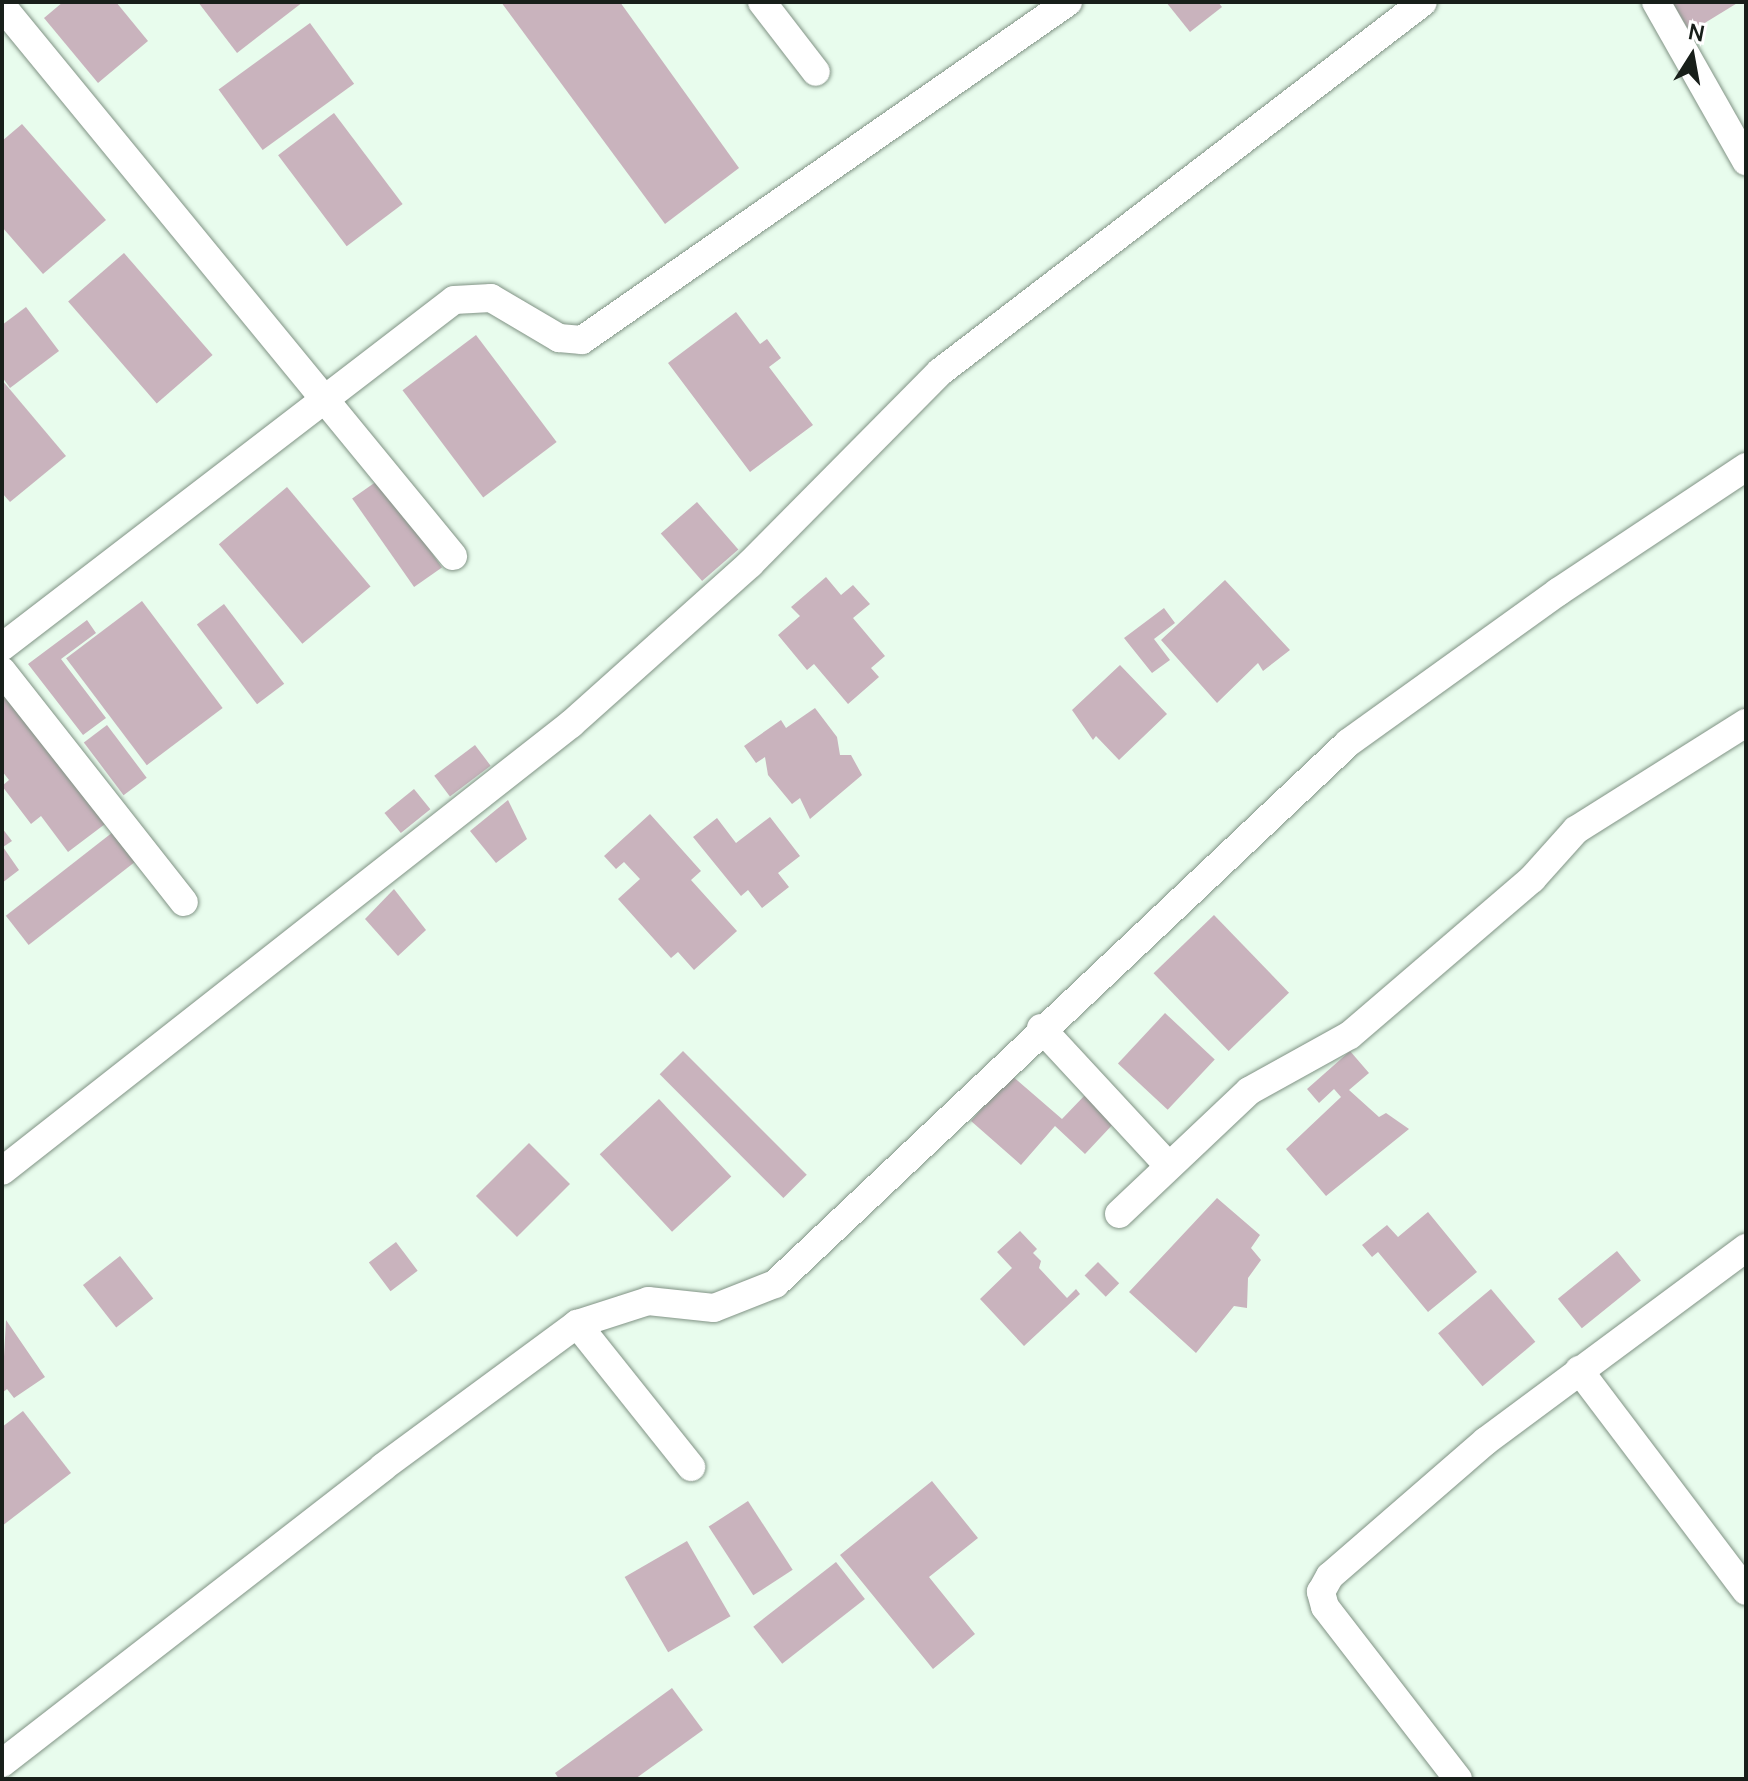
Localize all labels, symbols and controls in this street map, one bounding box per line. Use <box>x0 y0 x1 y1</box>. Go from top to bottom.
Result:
north arrow <box>1652 16 1732 96</box>
text: N <box>1686 16 1707 49</box>

